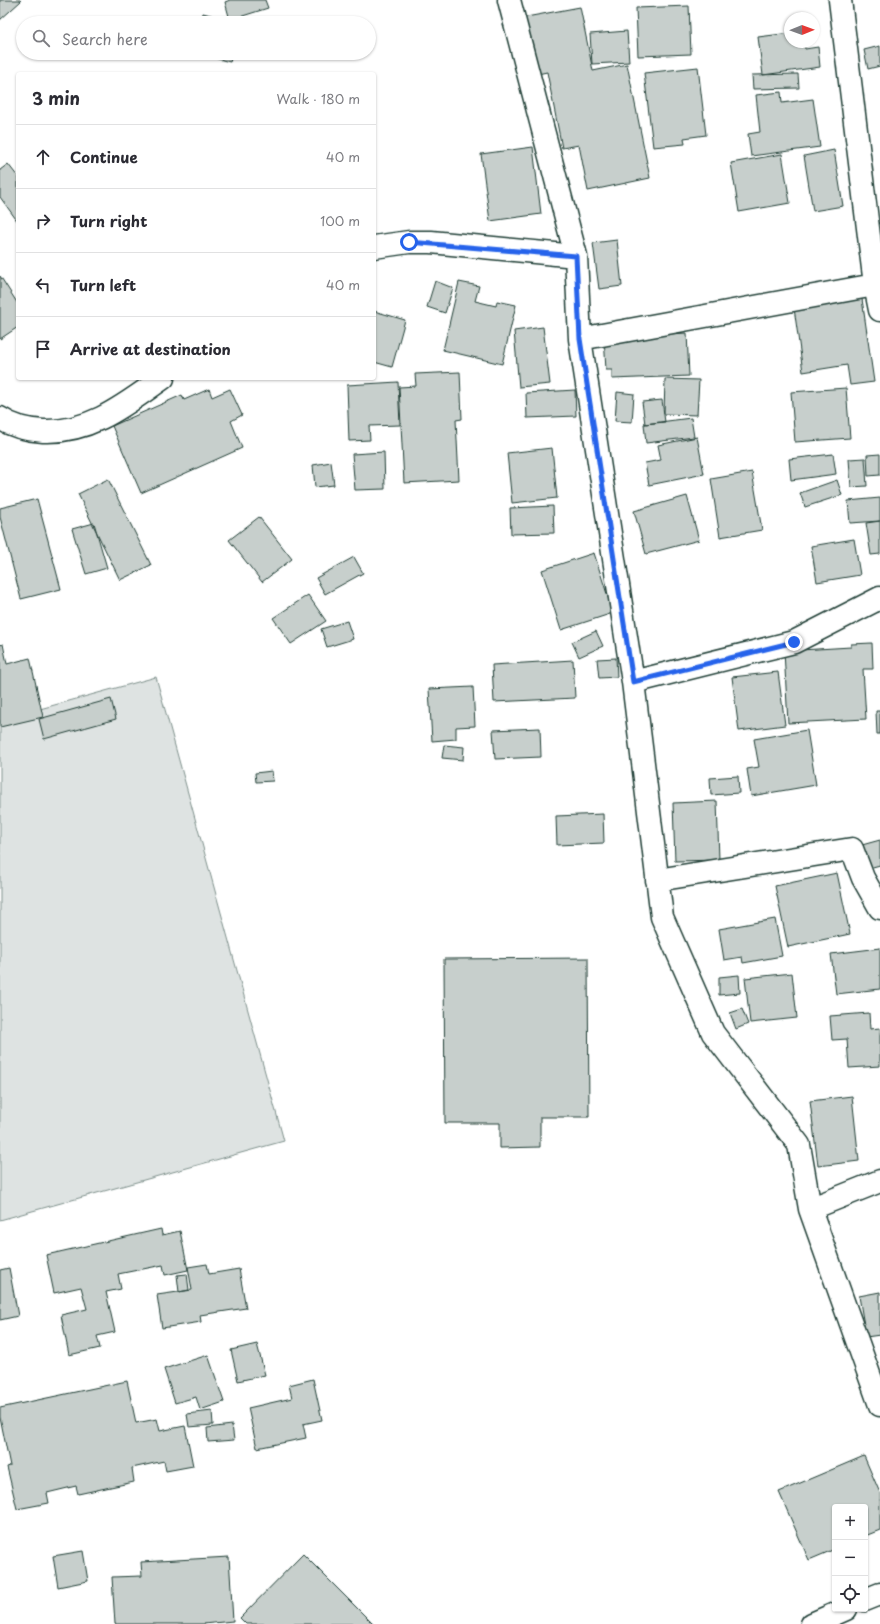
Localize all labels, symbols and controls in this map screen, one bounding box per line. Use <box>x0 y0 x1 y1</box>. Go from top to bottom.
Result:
north arrow <box>784 12 820 48</box>
search box <box>16 16 376 60</box>
icon: search <box>30 27 52 49</box>
text: Search here <box>62 27 148 50</box>
text: 3 min <box>32 85 80 111</box>
text: Walk · 180 m <box>277 89 360 108</box>
text: Continue <box>70 145 138 168</box>
icon: ahead <box>32 146 54 168</box>
text: 40 m <box>326 147 360 166</box>
text: Turn right <box>70 209 147 232</box>
icon: right <box>32 210 54 232</box>
text: 100 m <box>320 211 360 230</box>
route start <box>400 233 418 251</box>
text: Turn left <box>70 273 136 296</box>
icon: left <box>32 274 54 296</box>
text: 40 m <box>326 275 360 294</box>
text: Arrive at destination <box>70 337 231 360</box>
icon: arrive <box>32 338 54 360</box>
route end <box>785 633 803 651</box>
map controls <box>832 1504 868 1612</box>
button: + <box>832 1504 868 1540</box>
button: − <box>832 1540 868 1576</box>
button: locate <box>832 1576 868 1612</box>

